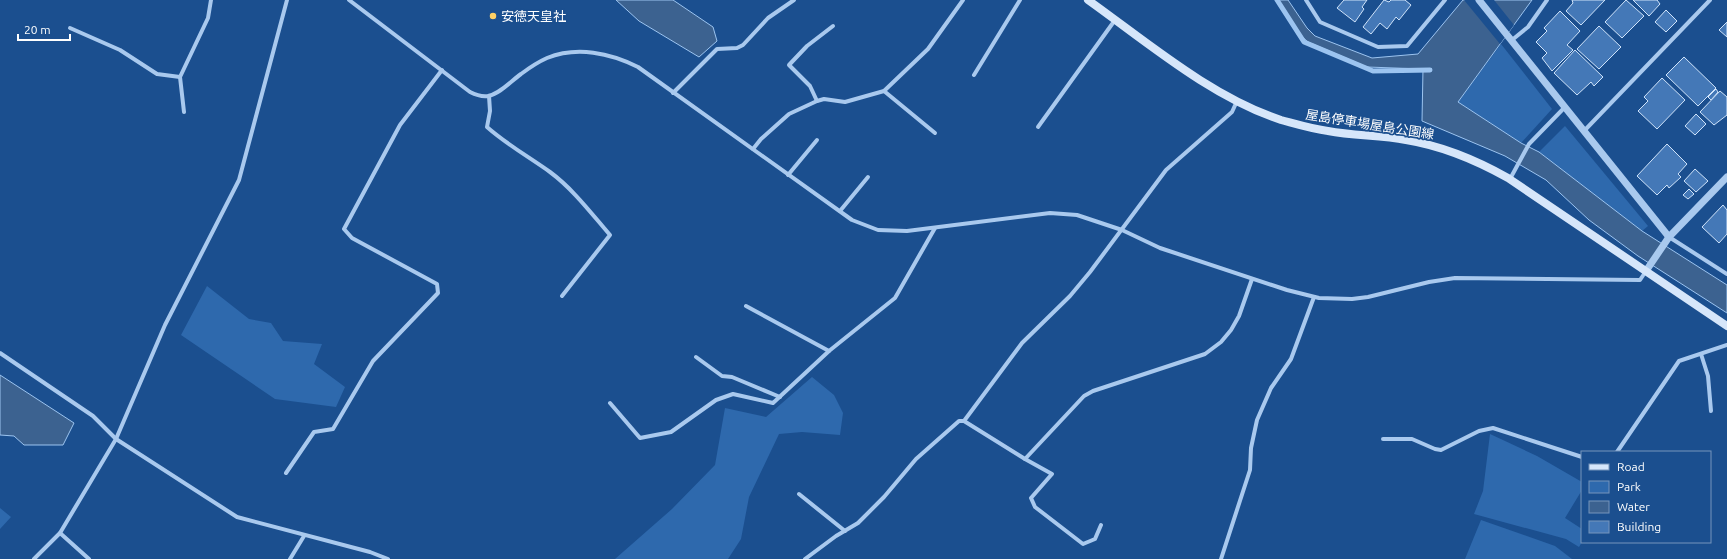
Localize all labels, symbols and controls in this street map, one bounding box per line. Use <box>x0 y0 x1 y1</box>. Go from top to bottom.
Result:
place label: 安徳天皇社 <box>501 9 566 23</box>
marker: 安徳天皇社 <box>488 11 498 21</box>
scale bar <box>18 16 70 42</box>
text: 20 m <box>24 23 51 36</box>
street label: 屋島停車場屋島公園線 <box>1305 107 1435 141</box>
legend <box>1581 451 1711 543</box>
text: Road <box>1617 460 1645 473</box>
text: Park <box>1617 480 1641 493</box>
text: Water <box>1617 500 1650 513</box>
text: Building <box>1617 520 1661 533</box>

